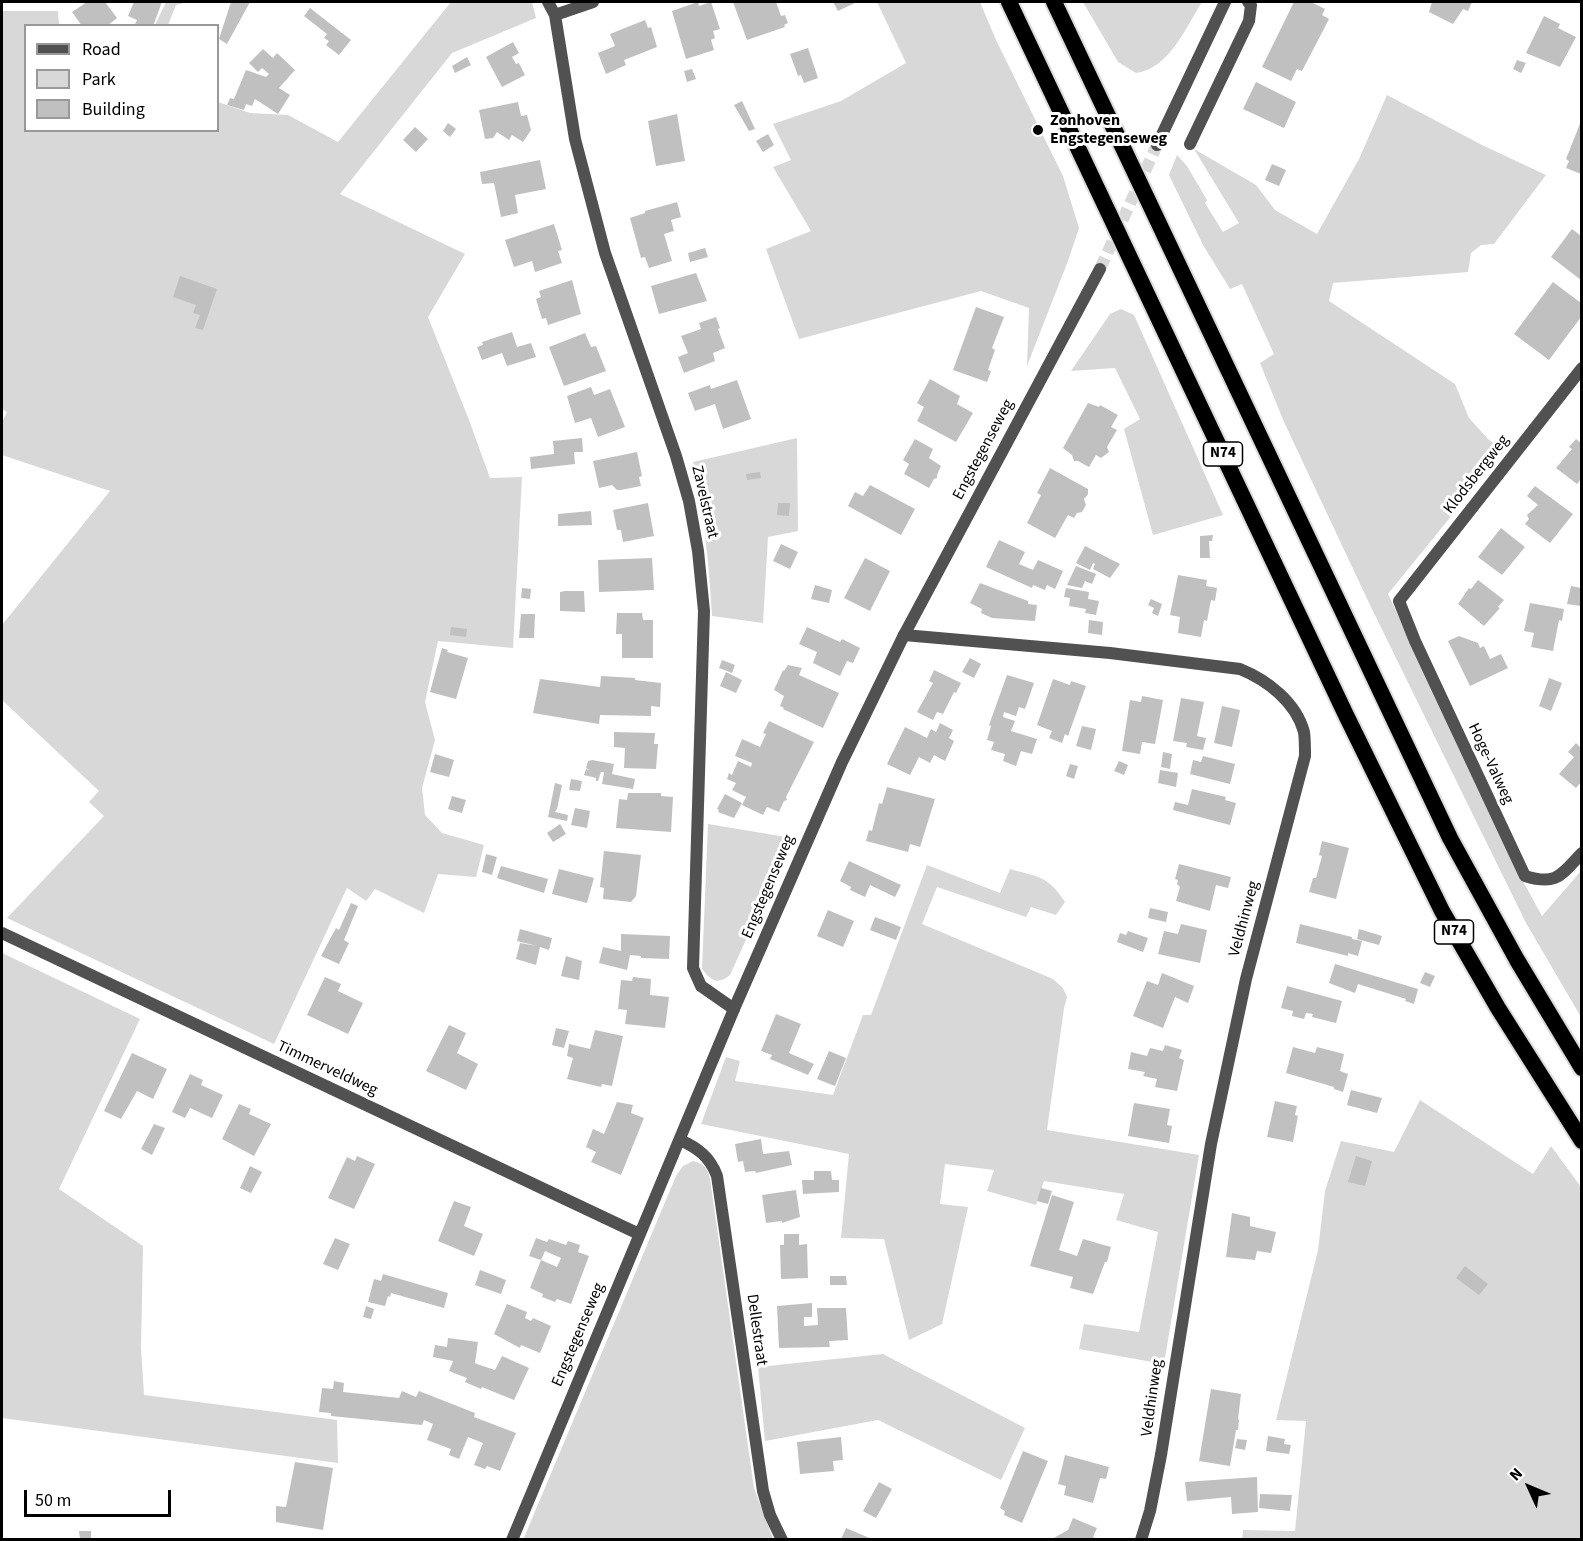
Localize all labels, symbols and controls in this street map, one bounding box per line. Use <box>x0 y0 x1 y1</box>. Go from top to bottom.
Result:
legend <box>24 24 219 132</box>
text: Road <box>82 37 121 62</box>
text: Park <box>82 67 116 92</box>
text: Building <box>82 97 145 122</box>
place label: Zonhoven Engstegenseweg <box>1050 111 1167 149</box>
marker: Zonhoven Engstegenseweg <box>1031 123 1045 137</box>
street label: Engstegenseweg <box>949 396 1019 504</box>
street label: Klodsbergweg <box>1440 432 1514 518</box>
road number: N74 <box>1204 442 1242 466</box>
street label: Zavelstraat <box>686 464 722 540</box>
street label: Hoge-Valweg <box>1463 721 1517 807</box>
street label: Engstegenseweg <box>738 832 800 942</box>
street label: Veldhinweg <box>1226 879 1264 959</box>
road number: N74 <box>1434 920 1474 944</box>
street label: Timmerveldweg <box>274 1037 380 1101</box>
street label: Engstegenseweg <box>548 1280 610 1390</box>
street label: Dellestraat <box>741 1293 771 1367</box>
street label: Veldhinweg <box>1138 1358 1168 1438</box>
north arrow <box>1499 1457 1559 1517</box>
text: N <box>1504 1463 1528 1486</box>
scale bar <box>27 1478 174 1516</box>
text: 50 m <box>35 1488 71 1513</box>

